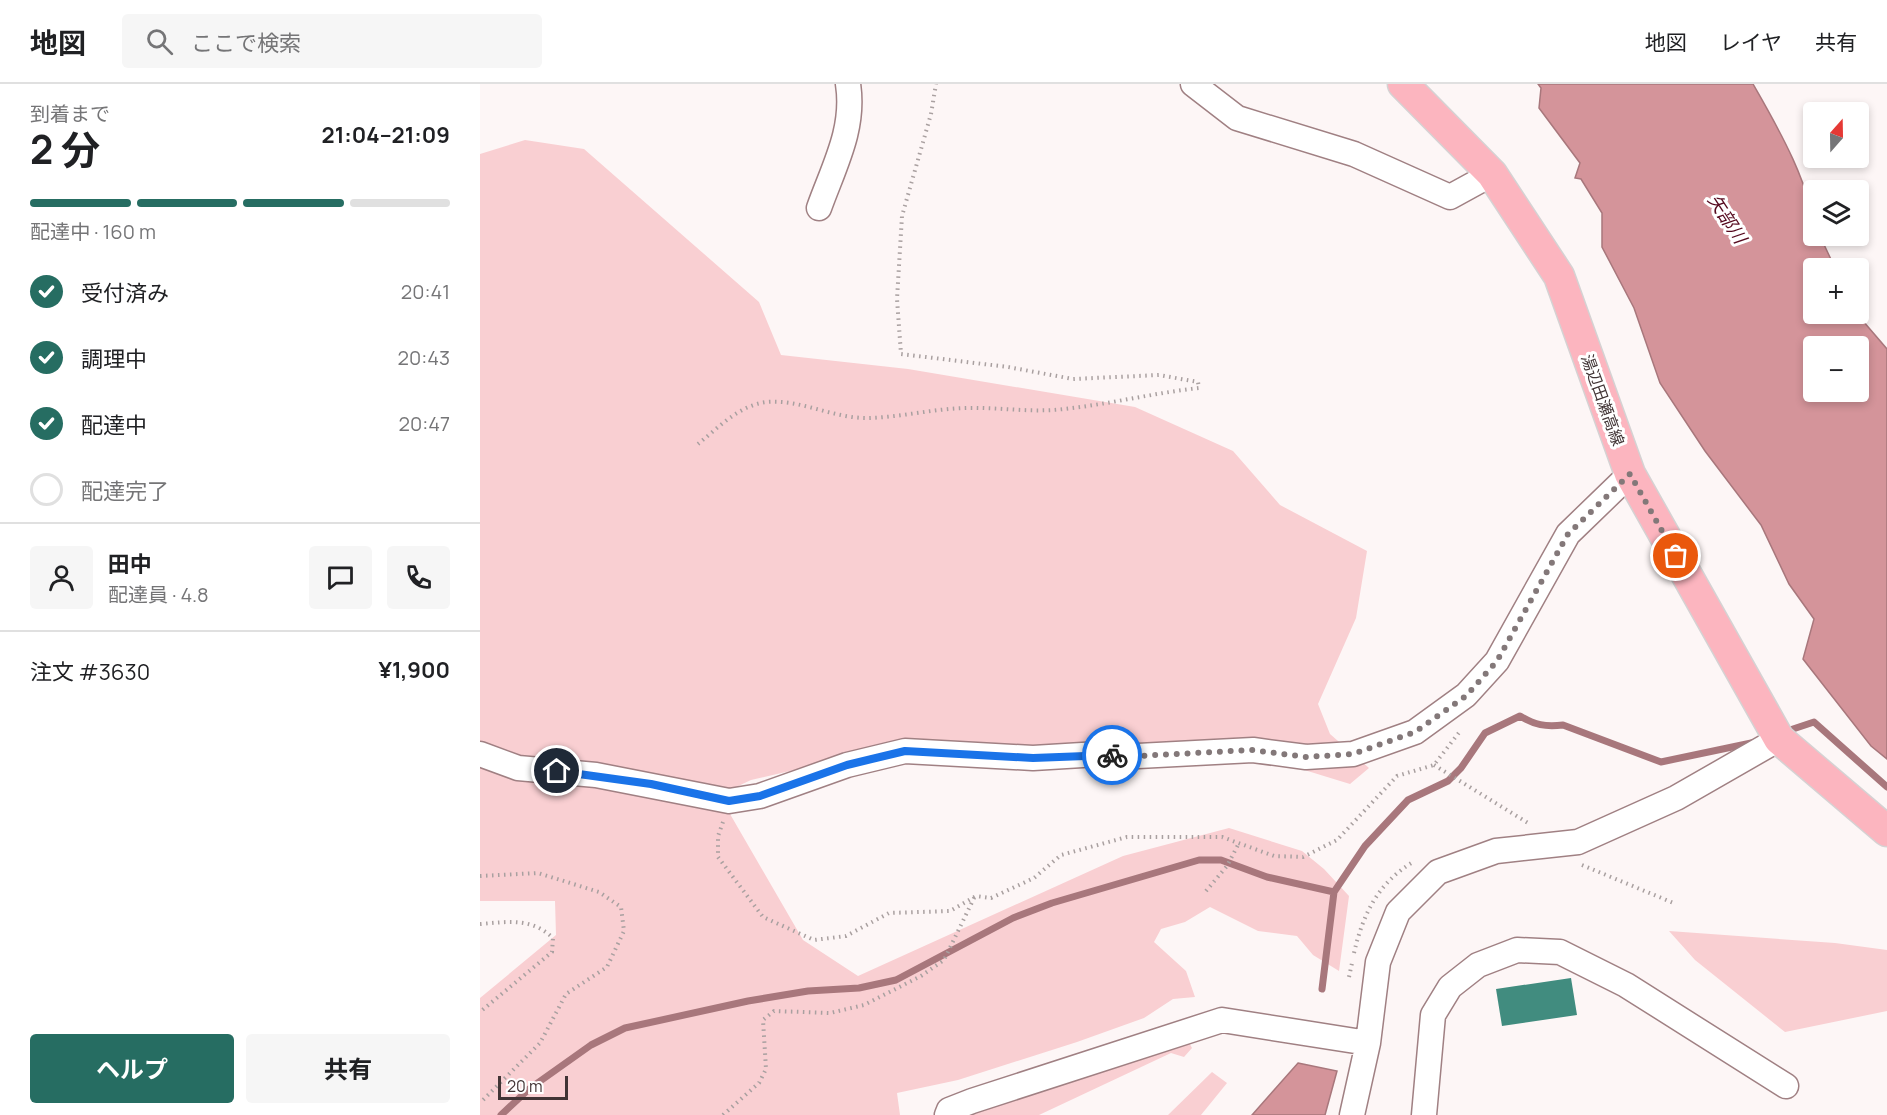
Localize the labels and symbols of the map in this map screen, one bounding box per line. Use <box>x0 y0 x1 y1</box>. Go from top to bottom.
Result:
north arrow <box>1803 102 1869 168</box>
water label: 矢部川 <box>1703 189 1754 249</box>
street label: 湯辺田瀬高線 <box>1576 351 1630 449</box>
pin <box>1650 530 1701 581</box>
courier <box>1082 725 1142 785</box>
pin <box>531 745 582 796</box>
scale bar <box>498 1073 568 1100</box>

